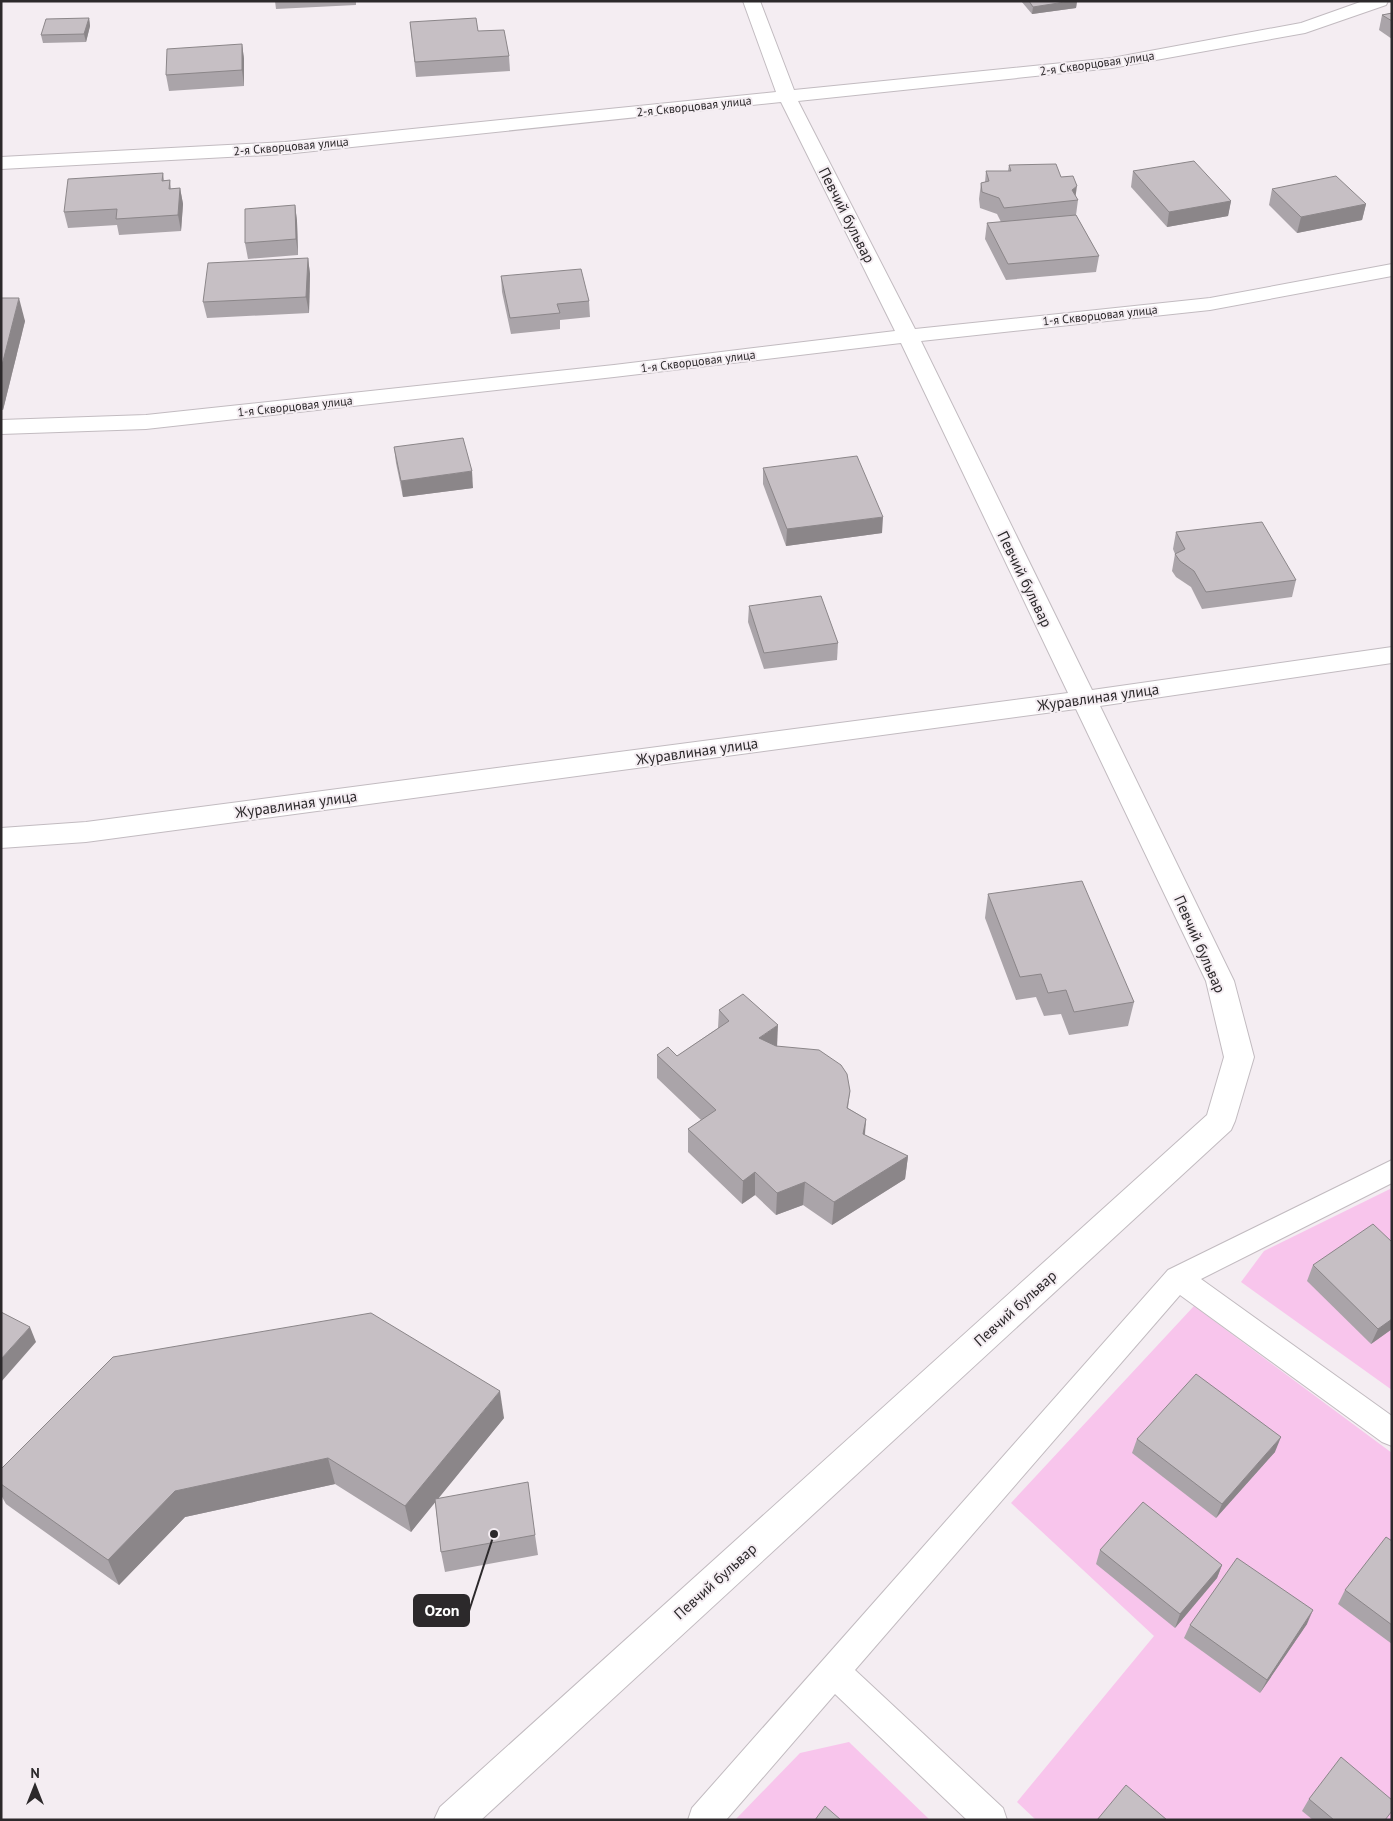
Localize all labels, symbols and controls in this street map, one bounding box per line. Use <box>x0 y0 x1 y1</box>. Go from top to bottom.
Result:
street label: 2-я Скворцовая улица <box>1039 48 1155 78</box>
street label: 2-я Скворцовая улица <box>636 92 752 120</box>
street label: 2-я Скворцовая улица <box>233 133 349 159</box>
street label: Певчий бульвар <box>815 164 879 266</box>
street label: 1-я Скворцовая улица <box>1042 301 1158 329</box>
street label: 1-я Скворцовая улица <box>640 347 756 375</box>
street label: 1-я Скворцовая улица <box>237 392 353 420</box>
street label: Певчий бульвар <box>993 528 1057 630</box>
street label: Журавлиная улица <box>1035 679 1160 715</box>
street label: Журавлиная улица <box>634 733 759 769</box>
street label: Журавлиная улица <box>233 786 358 822</box>
street label: Певчий бульвар <box>1170 892 1230 996</box>
street label: Певчий бульвар <box>970 1266 1060 1350</box>
street label: Певчий бульвар <box>670 1539 760 1623</box>
callout: Ozon <box>414 1595 469 1626</box>
text: Ozon <box>425 1600 459 1620</box>
north arrow <box>10 1761 60 1811</box>
text: N <box>30 1764 40 1782</box>

